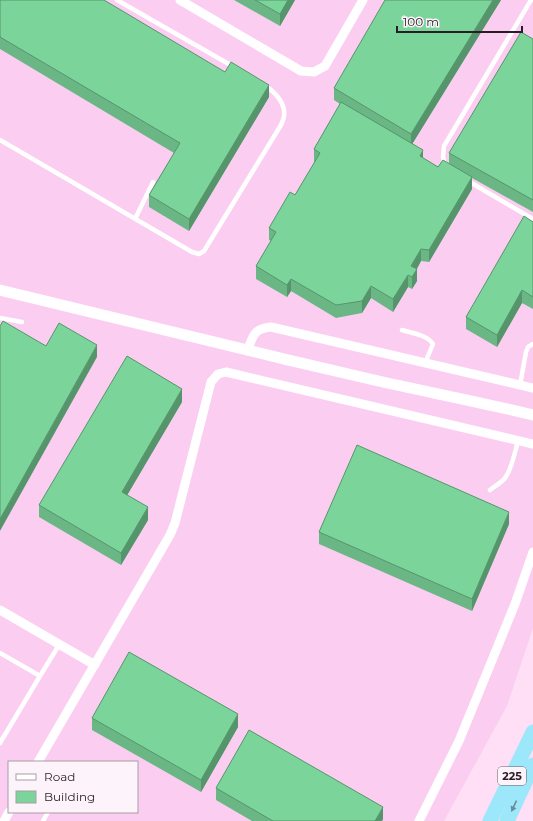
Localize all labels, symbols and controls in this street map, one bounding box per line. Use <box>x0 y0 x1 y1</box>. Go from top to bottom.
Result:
scale bar <box>397 8 522 34</box>
text: 100 m <box>403 14 439 29</box>
legend <box>8 761 138 813</box>
road number: 225 <box>498 767 526 785</box>
text: Road <box>44 769 75 784</box>
text: Building <box>44 789 95 804</box>
one-way arrow <box>511 800 517 811</box>

